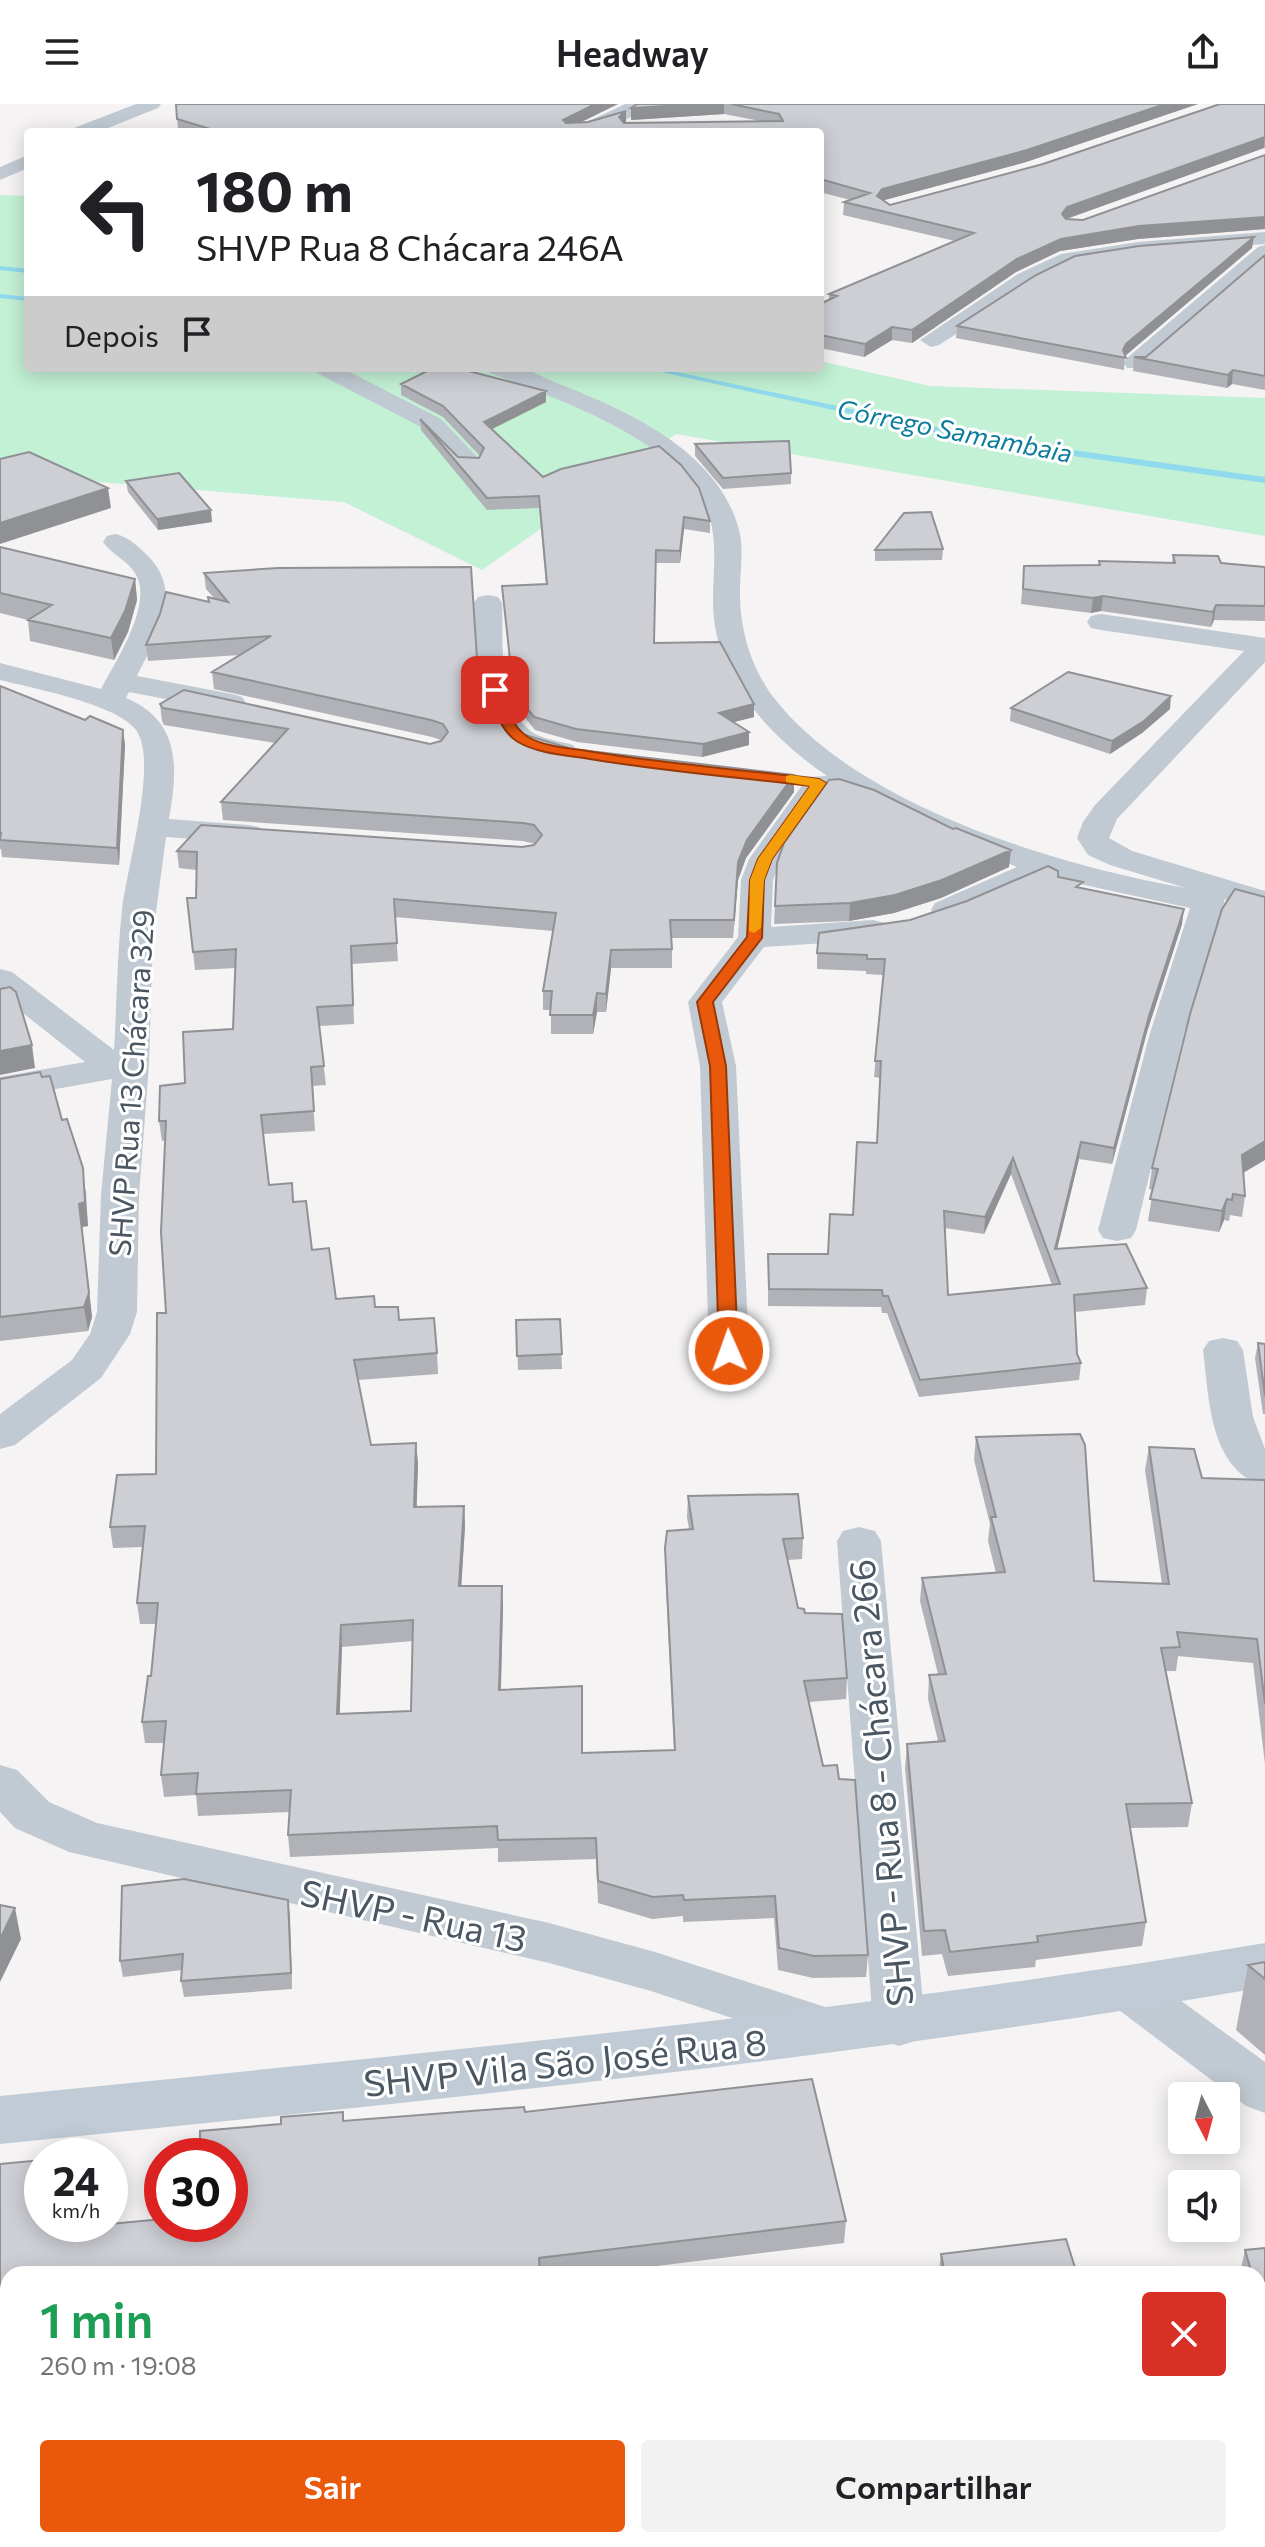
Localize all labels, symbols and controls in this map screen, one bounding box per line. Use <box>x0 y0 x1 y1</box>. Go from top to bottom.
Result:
icon: menu <box>40 30 84 74</box>
text: Headway <box>556 30 709 74</box>
icon: share <box>1181 30 1225 74</box>
text: 180 m <box>196 155 353 224</box>
icon: left <box>64 160 168 264</box>
text: SHVP Rua 8 Chácara 246A <box>196 224 624 268</box>
icon: arrive <box>175 312 219 356</box>
text: Depois <box>64 316 159 353</box>
water label: Córrego Samambaia <box>835 392 1075 468</box>
pin <box>461 656 529 724</box>
icon: arrive <box>473 668 517 712</box>
street label: SHVP Rua 13 Chácara 329 <box>99 908 161 1258</box>
position arrow <box>687 1309 771 1393</box>
street label: SHVP - Rua 8 - Chácara 266 <box>838 1557 920 2009</box>
street label: SHVP - Rua 13 <box>297 1869 531 1959</box>
street label: SHVP Vila São José Rua 8 <box>361 2018 769 2104</box>
north arrow <box>1168 2082 1240 2154</box>
map controls <box>1168 2082 1240 2242</box>
speed limit sign: 30 <box>144 2138 248 2242</box>
text: 24 <box>53 2155 99 2204</box>
button: sound <box>1168 2170 1240 2242</box>
text: km/h <box>52 2198 100 2222</box>
text: 1 min <box>40 2289 153 2348</box>
button: close <box>1142 2292 1226 2376</box>
text: 260 m · 19:08 <box>40 2349 197 2380</box>
button: Sair <box>40 2440 625 2532</box>
button: Compartilhar <box>641 2440 1226 2532</box>

